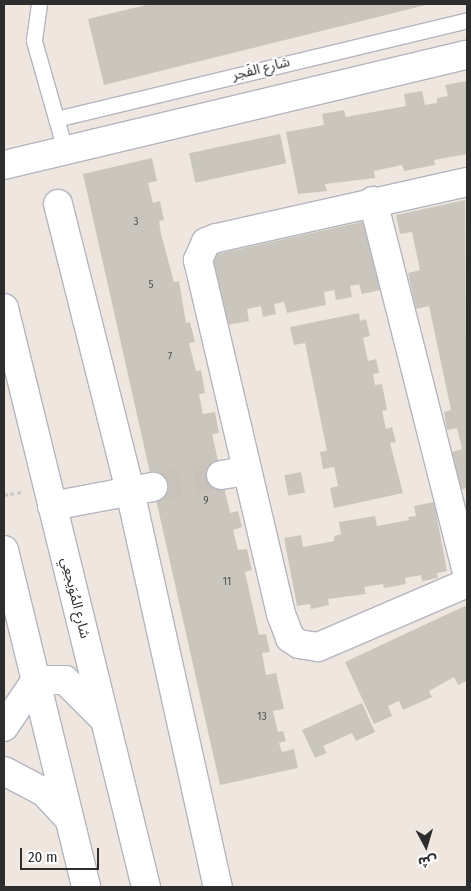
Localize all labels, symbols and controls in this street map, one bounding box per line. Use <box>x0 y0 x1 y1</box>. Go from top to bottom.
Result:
street label: شارع الفَجر <box>230 54 292 84</box>
house number: 3 <box>134 215 138 229</box>
house number: 5 <box>148 278 154 292</box>
house number: 7 <box>168 350 172 364</box>
house number: 9 <box>203 494 209 508</box>
street label: شارع المُوَيجعِي <box>57 556 93 640</box>
house number: 11 <box>223 575 231 589</box>
house number: 13 <box>257 710 267 724</box>
north arrow <box>401 821 451 871</box>
scale bar <box>22 838 101 870</box>
text: 20 m <box>28 848 58 866</box>
text: ش <box>417 852 438 871</box>

